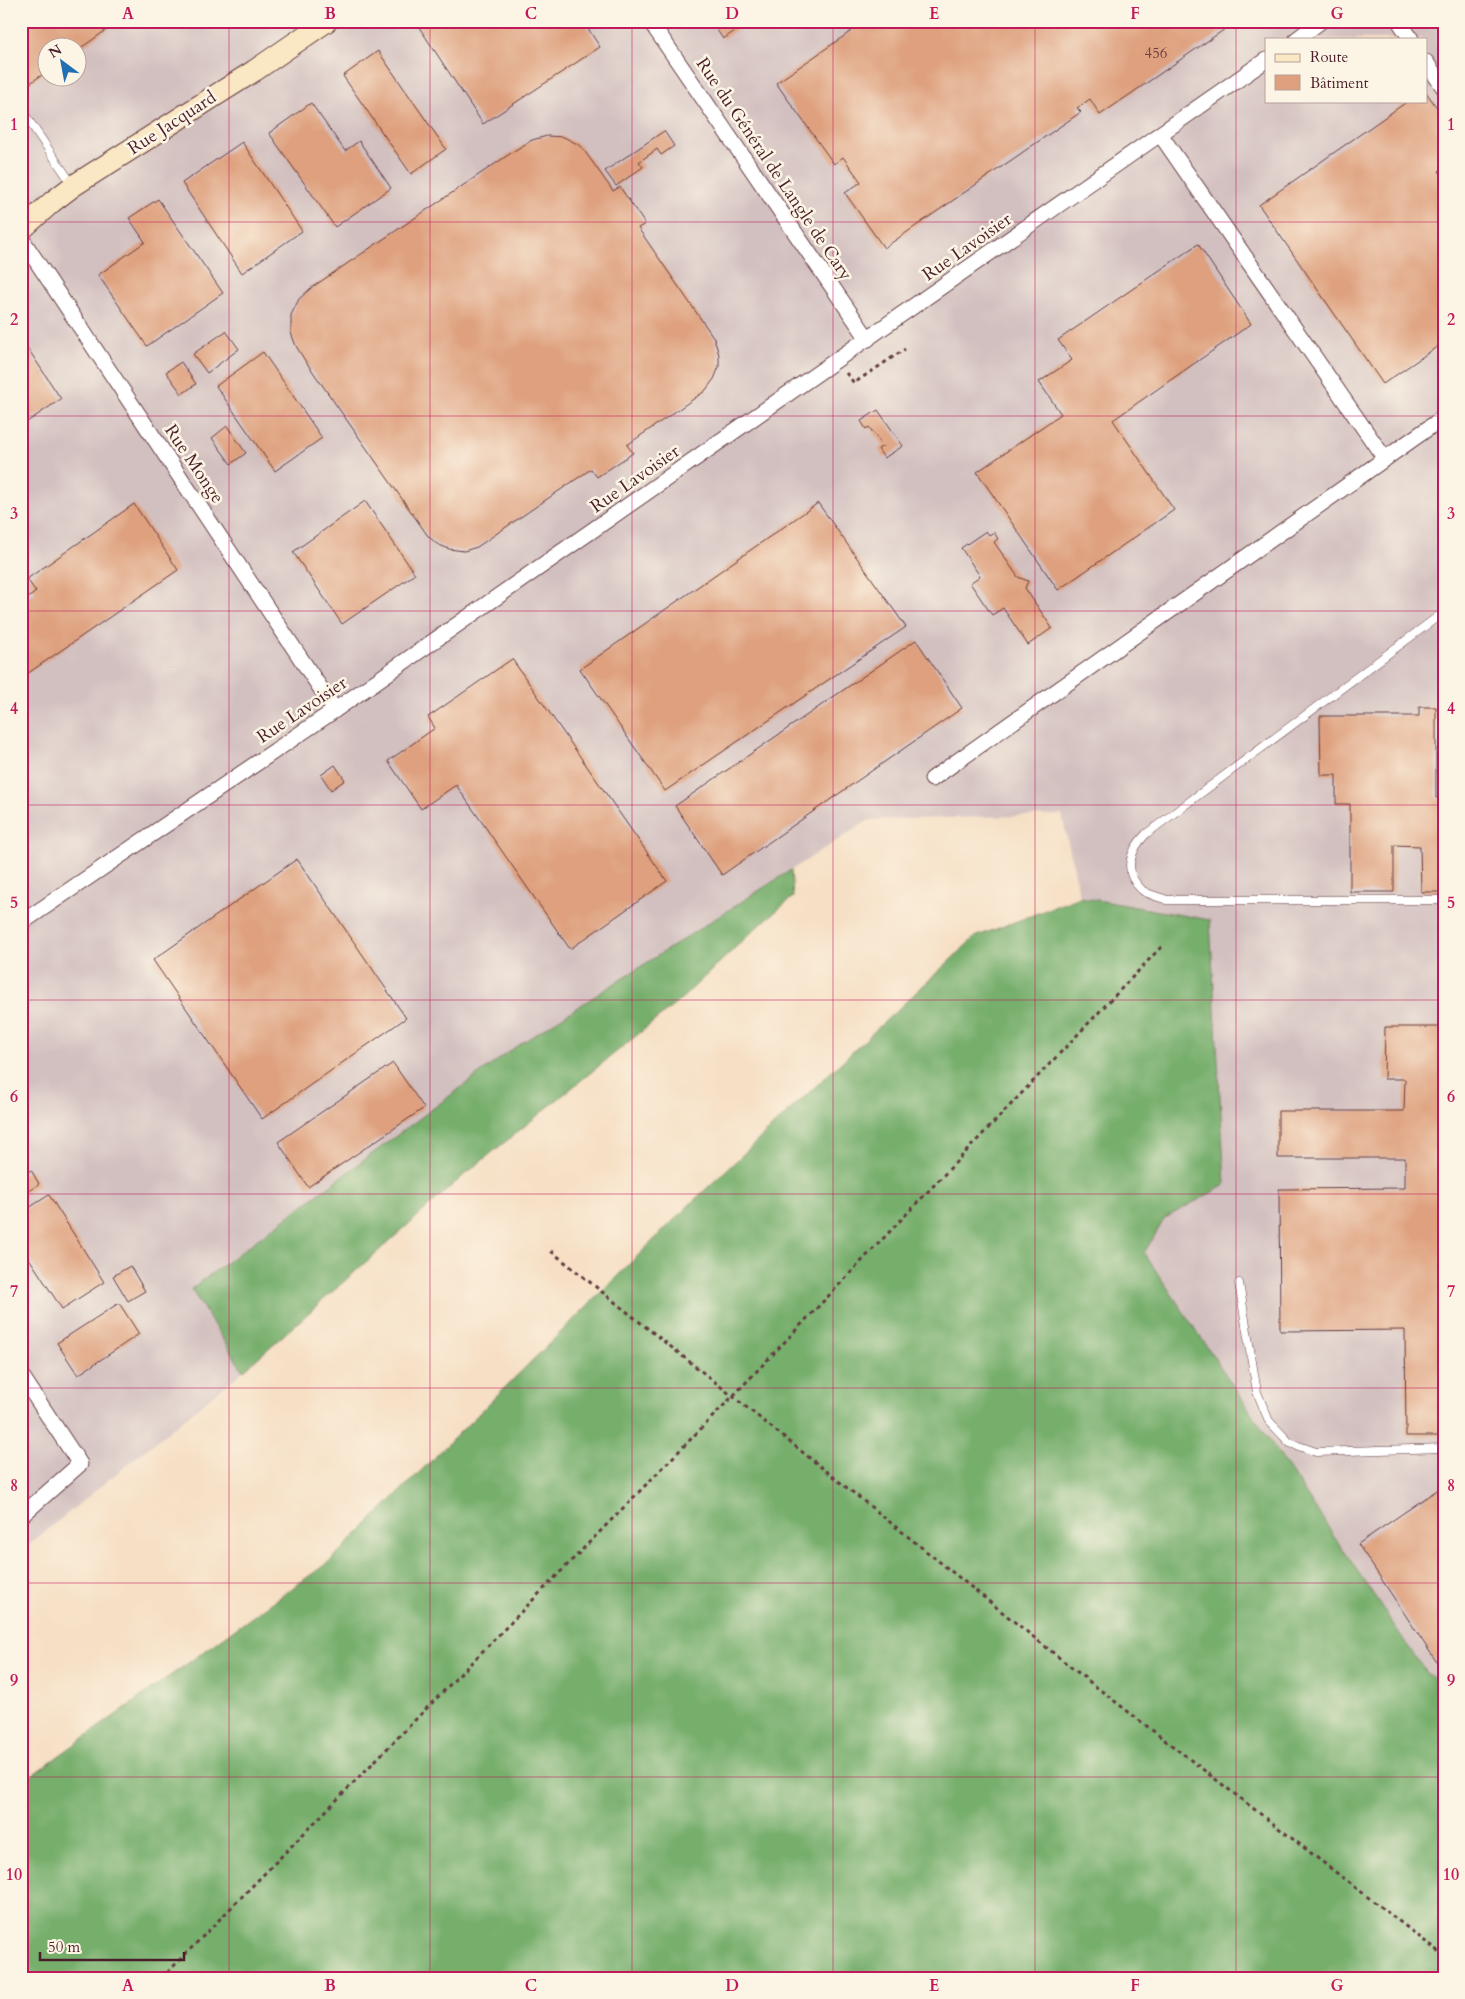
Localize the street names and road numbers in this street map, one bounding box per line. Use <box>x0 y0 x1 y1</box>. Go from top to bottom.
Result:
street label: Rue du Général de Langle de Cary <box>690 53 858 286</box>
street label: Rue Jacquard <box>123 85 221 161</box>
street label: Rue Lavoisier <box>917 207 1017 287</box>
street label: Rue Monge <box>158 419 230 509</box>
street label: Rue Lavoisier <box>585 439 685 519</box>
street label: Rue Lavoisier <box>252 670 352 749</box>

